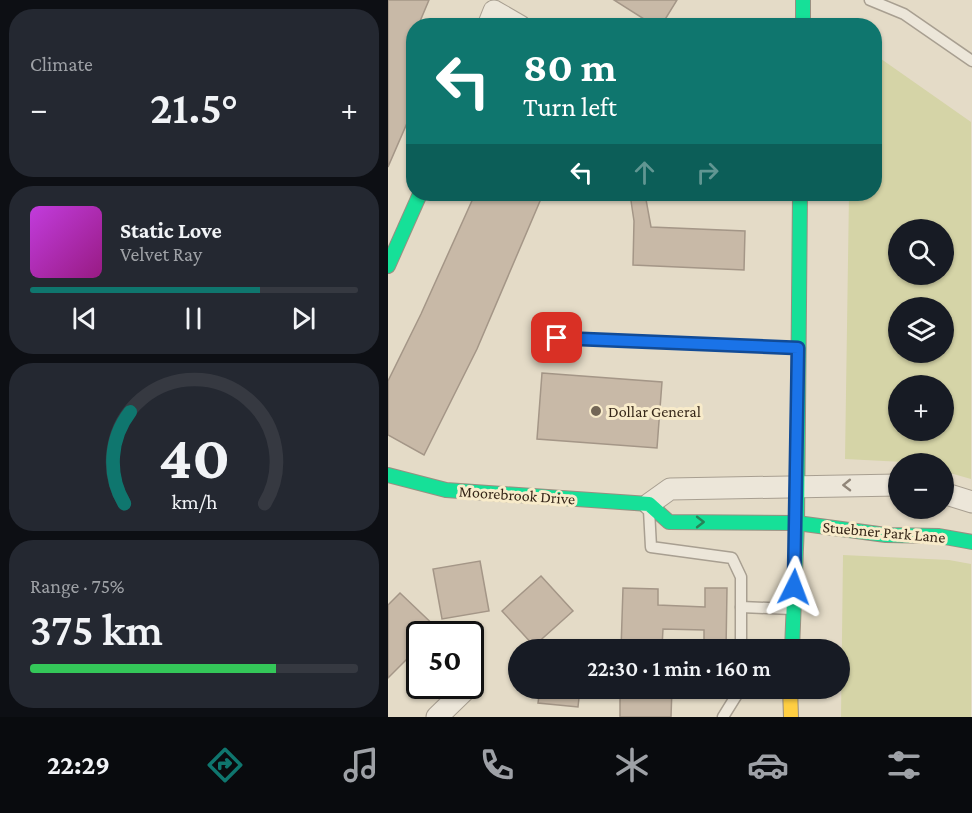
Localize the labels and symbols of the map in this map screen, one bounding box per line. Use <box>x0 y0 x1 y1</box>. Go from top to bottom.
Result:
pin <box>531 312 582 363</box>
place label: Dollar General <box>608 403 701 420</box>
marker: Dollar General <box>589 404 603 418</box>
one-way arrow <box>843 479 852 492</box>
street label: Moorebrook Drive <box>458 482 576 508</box>
one-way arrow <box>696 516 705 528</box>
street label: Stuebner Park Lane <box>822 518 946 546</box>
position arrow <box>762 555 826 619</box>
speed limit sign: 50 <box>406 621 484 699</box>

